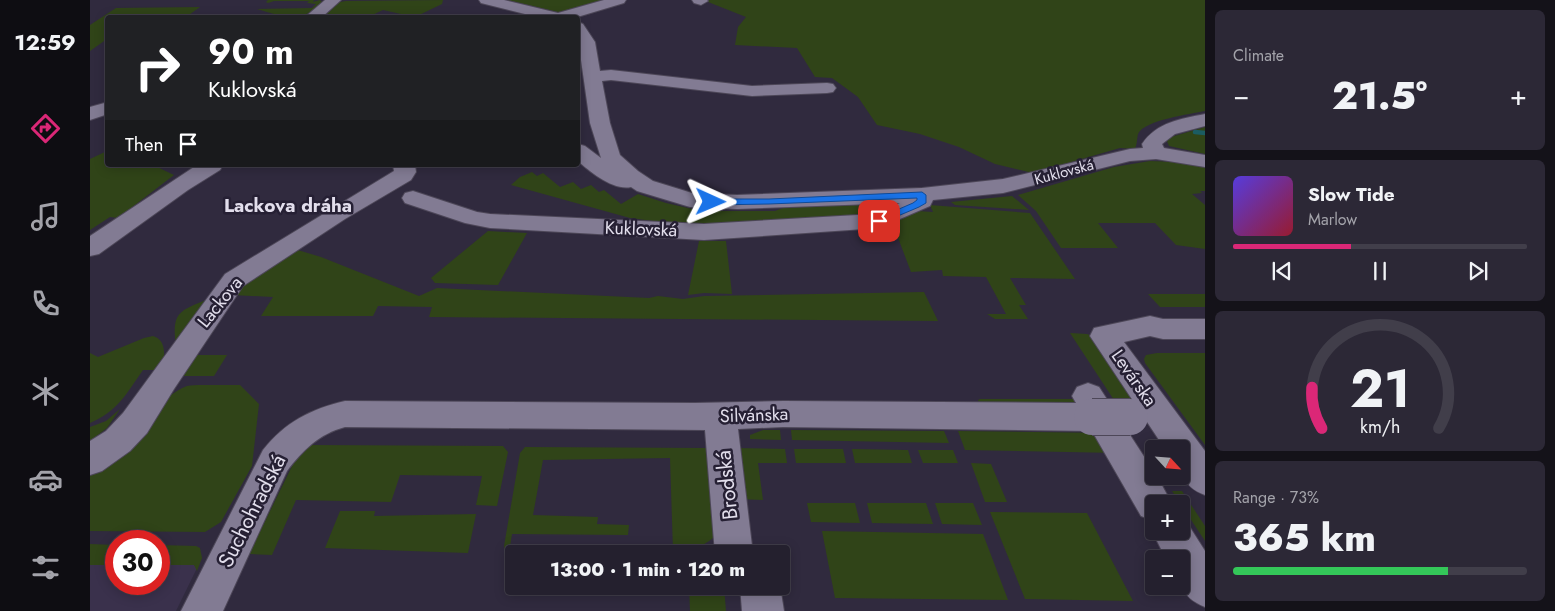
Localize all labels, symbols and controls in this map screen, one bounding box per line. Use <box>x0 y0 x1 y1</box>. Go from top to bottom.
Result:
text: 12:59 <box>14 26 76 58</box>
text: 90 m <box>208 27 294 77</box>
icon: right <box>125 35 190 100</box>
text: Climate <box>1233 44 1284 67</box>
text: 21.5° <box>1332 68 1427 123</box>
text: Kuklovská <box>208 73 297 105</box>
text: − <box>1233 75 1250 116</box>
text: + <box>1510 75 1527 116</box>
icon: directions <box>28 111 63 146</box>
icon: arrive <box>174 130 202 158</box>
text: Then <box>125 131 164 158</box>
street label: Kuklovská <box>1032 154 1096 190</box>
position arrow <box>684 175 736 227</box>
text: Slow Tide <box>1308 181 1395 208</box>
district label: Lackova dráha <box>224 192 352 219</box>
icon: music <box>28 199 63 234</box>
pin <box>858 200 900 242</box>
icon: arrive <box>865 207 893 235</box>
text: Marlow <box>1308 208 1357 231</box>
street label: Kuklovská <box>604 215 678 243</box>
icon: previous <box>1268 257 1296 285</box>
icon: pause <box>1366 257 1394 285</box>
icon: next <box>1464 257 1492 285</box>
street label: Lackova <box>191 271 249 333</box>
icon: phone <box>28 286 63 321</box>
street label: Levárska <box>1105 344 1163 412</box>
text: 21 <box>1350 351 1410 427</box>
icon: climate <box>28 374 63 409</box>
street label: Silvánska <box>719 401 789 429</box>
text: km/h <box>1360 414 1400 440</box>
north arrow <box>1145 440 1190 485</box>
map controls <box>1145 440 1190 595</box>
street label: Suchohradská <box>211 449 293 573</box>
street label: Brodská <box>708 449 746 521</box>
icon: car <box>28 462 63 497</box>
text: Range · 73% <box>1233 486 1319 509</box>
button: + <box>1145 495 1190 540</box>
text: 365 km <box>1233 510 1376 565</box>
speed limit sign: 30 <box>105 530 170 595</box>
icon: filters <box>28 550 63 585</box>
button: − <box>1145 550 1190 595</box>
text: 13:00 · 1 min · 120 m <box>550 556 745 583</box>

